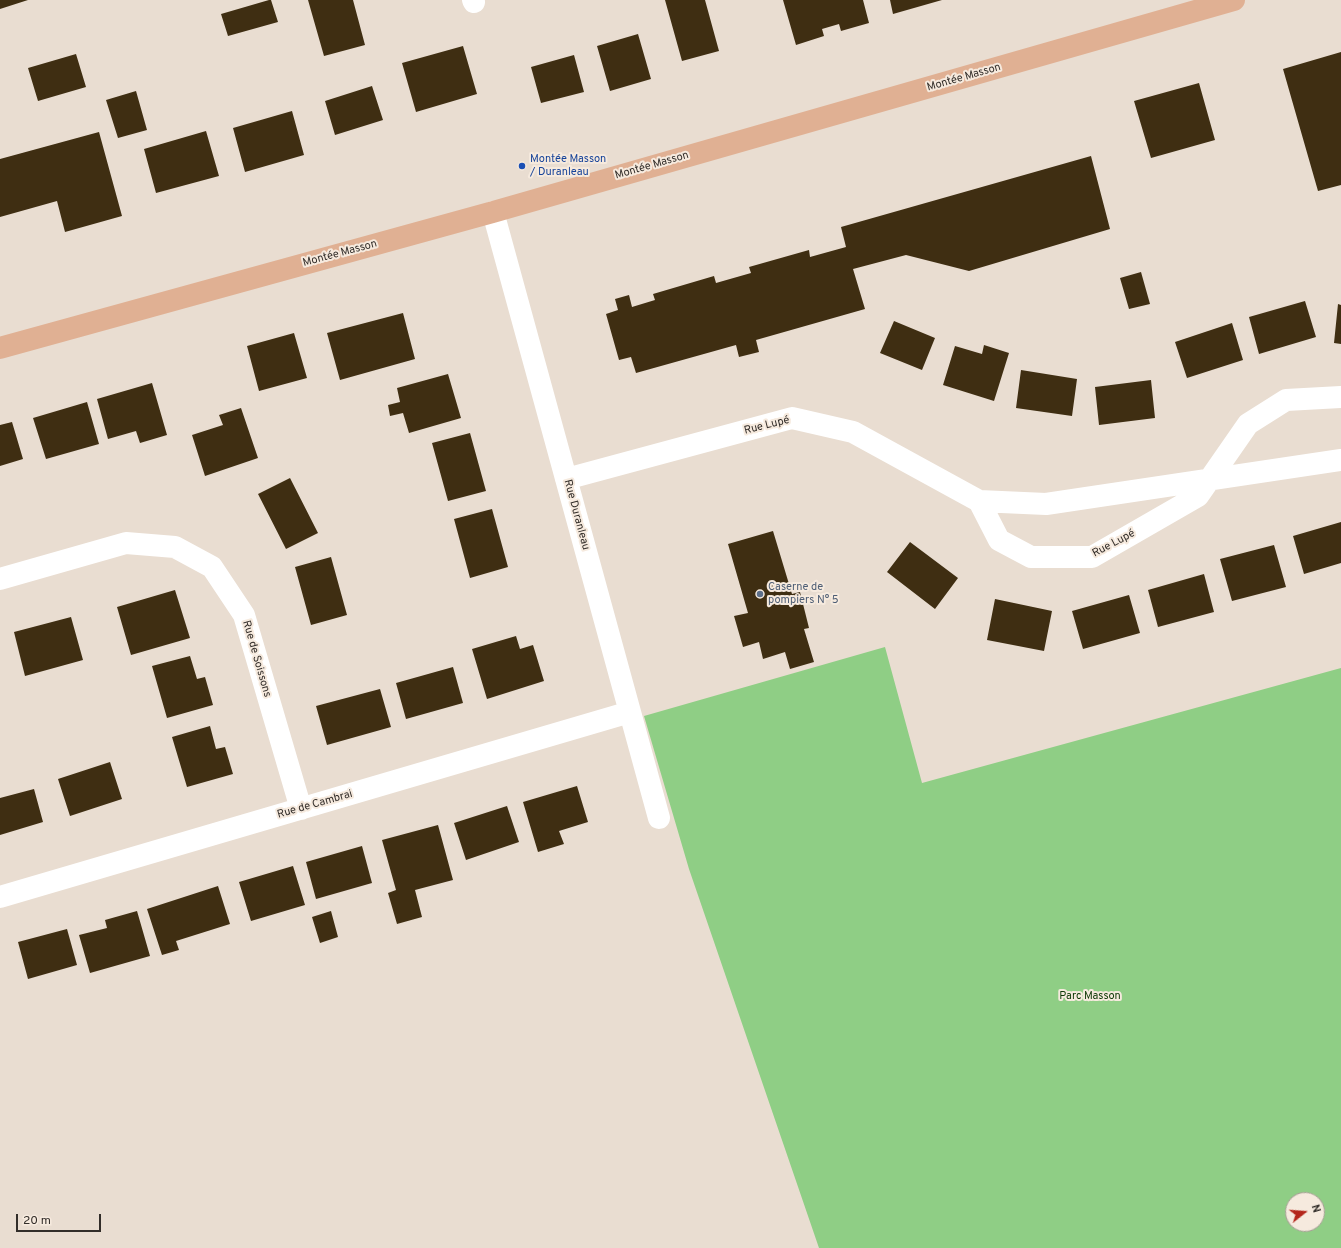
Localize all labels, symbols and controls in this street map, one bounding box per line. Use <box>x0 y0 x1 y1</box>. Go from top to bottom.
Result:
street label: Montée Masson <box>926 61 1002 95</box>
street label: Montée Masson <box>614 149 690 183</box>
place label: Montée Masson / Duranleau <box>530 153 606 179</box>
marker: Montée Masson / Duranleau <box>517 161 527 171</box>
street label: Montée Masson <box>301 238 379 270</box>
street label: Rue Lupé <box>743 414 791 438</box>
street label: Rue Duranleau <box>560 478 592 552</box>
street label: Rue Lupé <box>1090 527 1138 561</box>
place label: Caserne de pompiers N° 5 <box>768 581 839 607</box>
marker: Caserne de pompiers N° 5 <box>755 589 765 599</box>
street label: Rue de Soissons <box>239 619 273 699</box>
street label: Rue de Cambrai <box>276 788 354 822</box>
park label: Parc Masson <box>1059 990 1121 1004</box>
north arrow <box>1285 1192 1325 1232</box>
text: N <box>1308 1203 1323 1215</box>
scale bar <box>18 1206 103 1232</box>
text: 20 m <box>23 1213 51 1229</box>

